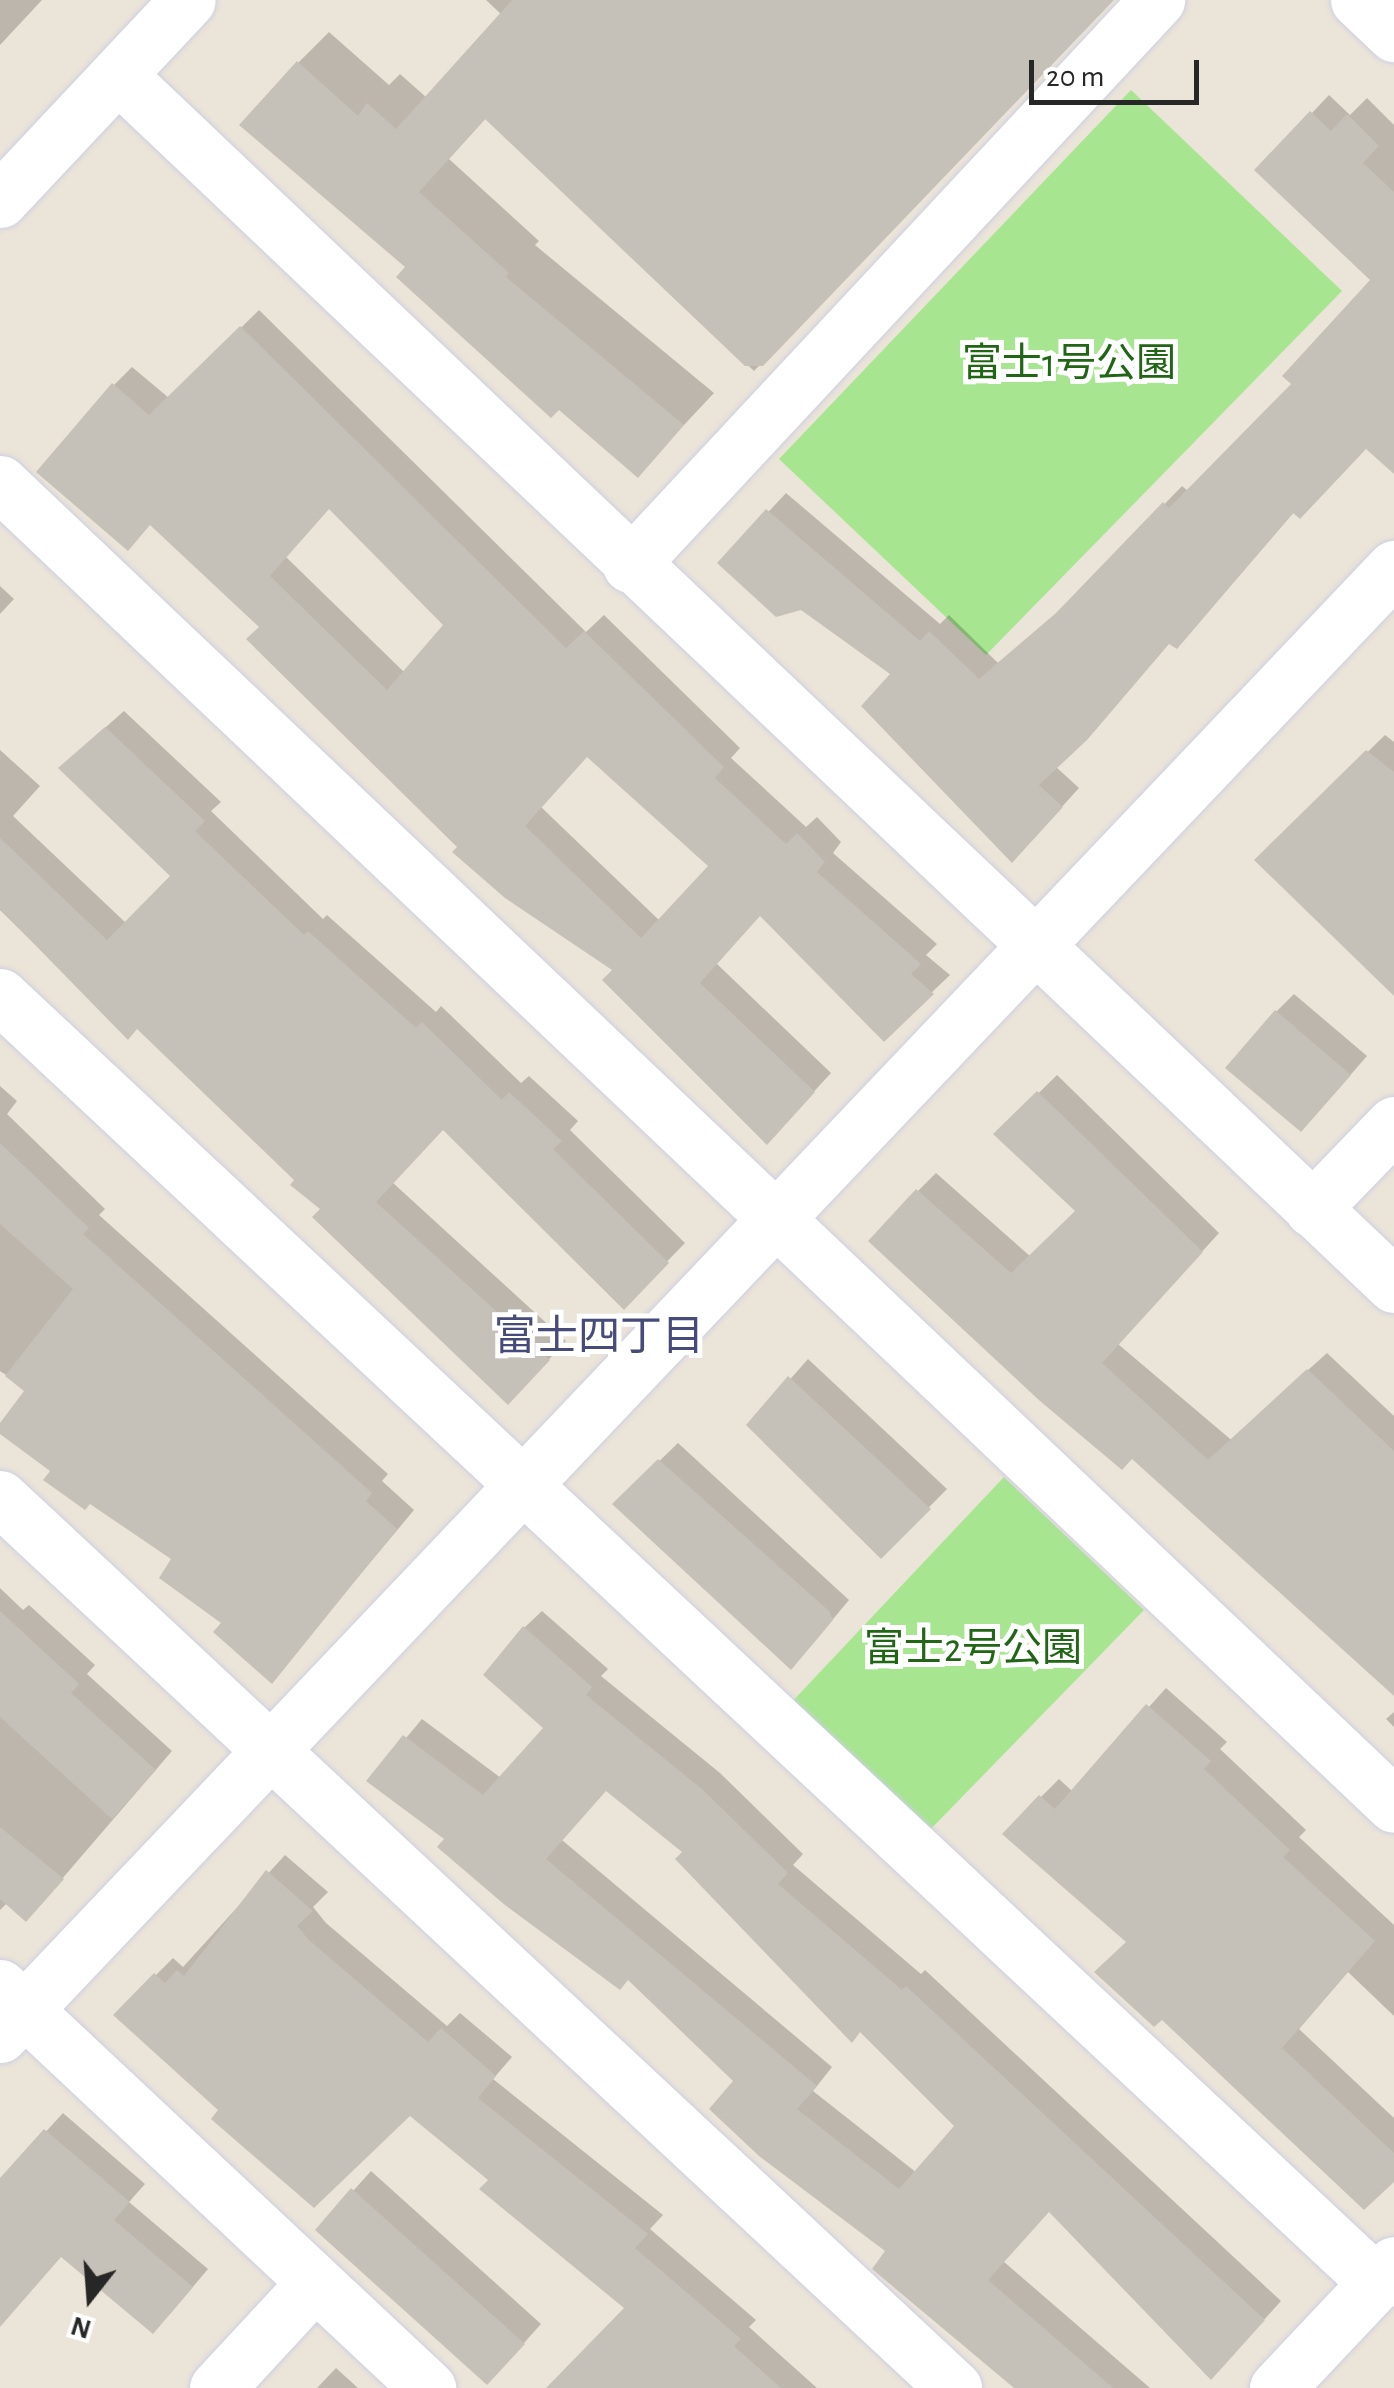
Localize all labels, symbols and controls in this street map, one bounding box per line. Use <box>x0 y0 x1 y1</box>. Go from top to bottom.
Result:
scale bar <box>1034 40 1204 102</box>
text: 20 m <box>1046 62 1104 92</box>
park label: 富士1号公園 <box>962 340 1176 388</box>
district label: 富士四丁目 <box>494 1312 704 1362</box>
park label: 富士2号公園 <box>864 1625 1082 1673</box>
north arrow <box>40 2248 140 2348</box>
text: N <box>68 2310 95 2343</box>

